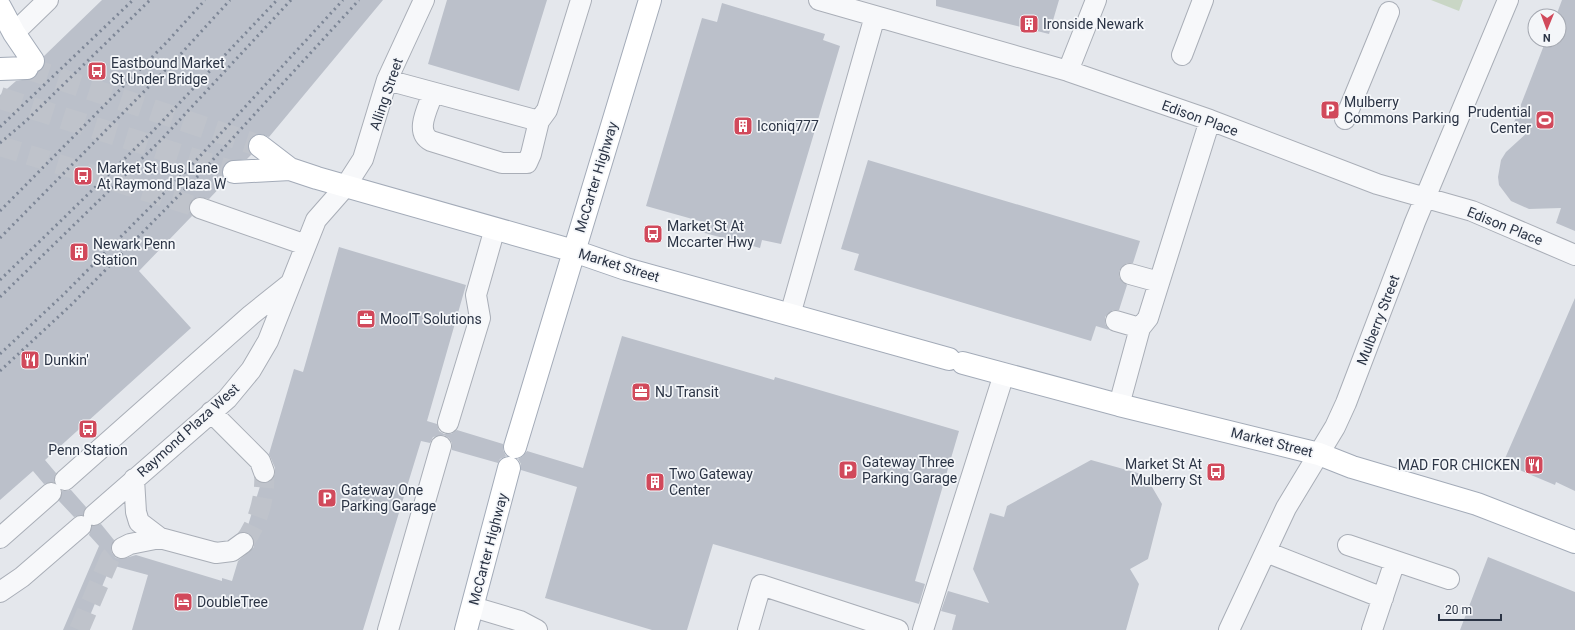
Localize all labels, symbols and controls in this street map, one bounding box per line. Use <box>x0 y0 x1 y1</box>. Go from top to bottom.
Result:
north arrow <box>1527 8 1567 48</box>
building icon: Ironside Newark <box>1018 13 1040 35</box>
place label: Ironside Newark <box>1043 16 1145 32</box>
text: N <box>1543 31 1551 44</box>
place label: Eastbound Market St Under Bridge <box>111 55 225 87</box>
street label: Alling Street <box>366 55 406 132</box>
bus stop icon: Eastbound Market St Under Bridge <box>86 60 108 82</box>
place label: Mulberry Commons Parking <box>1344 94 1459 126</box>
street label: Edison Place <box>1160 97 1240 139</box>
parking icon: Mulberry Commons Parking <box>1319 99 1341 121</box>
place label: Prudential Center <box>1468 104 1531 136</box>
sports icon: Prudential Center <box>1534 109 1556 131</box>
building icon: Iconiq777 <box>732 115 754 137</box>
place label: Iconiq777 <box>757 118 819 134</box>
street label: McCarter Highway <box>572 119 621 234</box>
place label: Market St Bus Lane At Raymond Plaza W <box>97 160 227 192</box>
bus stop icon: Market St Bus Lane At Raymond Plaza W <box>72 165 94 187</box>
street label: Edison Place <box>1465 204 1545 248</box>
place label: Market St At Mccarter Hwy <box>667 218 754 250</box>
bus stop icon: Market St At Mccarter Hwy <box>642 223 664 245</box>
place label: Newark Penn Station <box>93 236 176 268</box>
building icon: Newark Penn Station <box>68 241 90 263</box>
street label: Market Street <box>577 245 662 285</box>
street label: Mulberry Street <box>1353 272 1403 367</box>
office icon: MooIT Solutions <box>355 308 377 330</box>
place label: MooIT Solutions <box>380 311 482 327</box>
restaurant icon: Dunkin' <box>19 349 41 371</box>
place label: Dunkin' <box>44 352 89 368</box>
street label: Raymond Plaza West <box>134 380 243 480</box>
office icon: NJ Transit <box>630 381 652 403</box>
place label: NJ Transit <box>655 384 719 400</box>
bus stop icon: Penn Station <box>77 418 99 440</box>
street label: Market Street <box>1229 424 1315 460</box>
place label: Penn Station <box>48 442 128 458</box>
place label: Gateway Three Parking Garage <box>862 454 957 486</box>
restaurant icon: MAD FOR CHICKEN <box>1523 454 1545 476</box>
place label: Market St At Mulberry St <box>1125 456 1202 488</box>
place label: MAD FOR CHICKEN <box>1398 457 1520 473</box>
parking icon: Gateway Three Parking Garage <box>837 459 859 481</box>
bus stop icon: Market St At Mulberry St <box>1205 461 1227 483</box>
place label: Two Gateway Center <box>669 466 753 498</box>
building icon: Two Gateway Center <box>644 471 666 493</box>
place label: Gateway One Parking Garage <box>341 482 436 514</box>
parking icon: Gateway One Parking Garage <box>316 487 338 509</box>
street label: McCarter Highway <box>465 491 511 607</box>
hotel icon: DoubleTree <box>172 591 194 613</box>
place label: DoubleTree <box>197 594 268 610</box>
scale bar <box>1439 596 1501 622</box>
text: 20 m <box>1445 603 1472 617</box>

